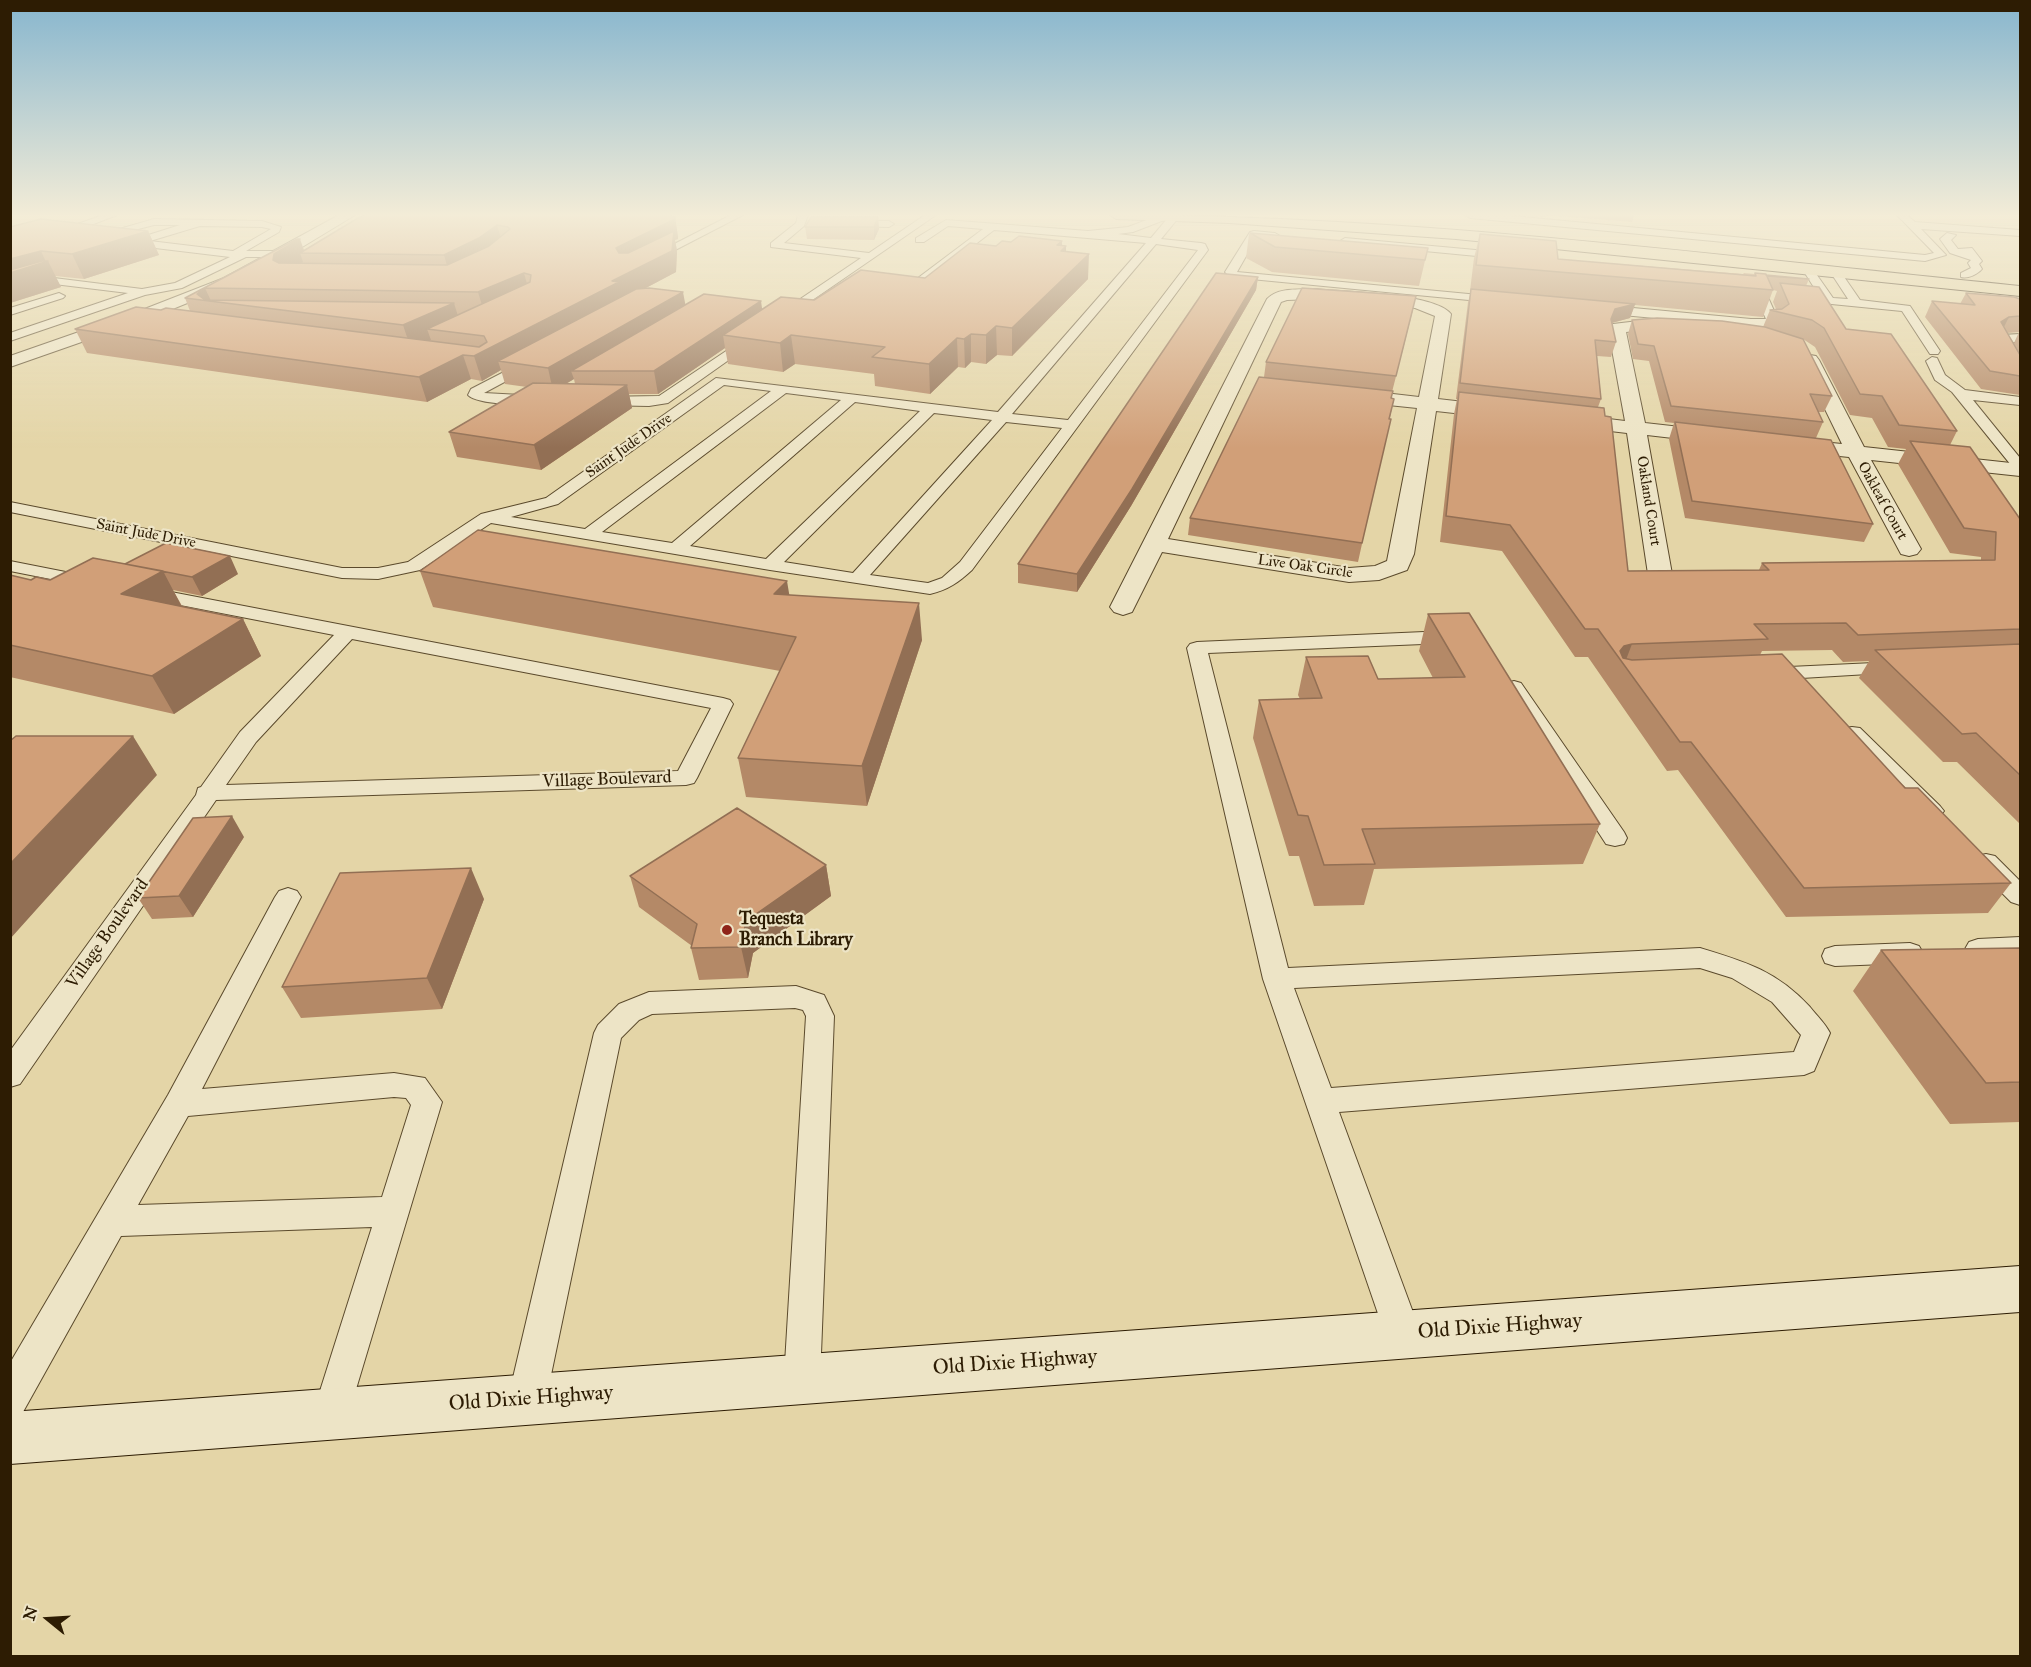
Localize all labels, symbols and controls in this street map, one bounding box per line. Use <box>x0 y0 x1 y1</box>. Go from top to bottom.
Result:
street label: Saint Jude Drive <box>582 410 676 482</box>
street label: Oakland Court <box>1632 455 1664 547</box>
street label: Oakleaf Court <box>1853 459 1911 543</box>
street label: Saint Jude Drive <box>95 516 197 552</box>
street label: Live Oak Circle <box>1256 551 1354 583</box>
street label: Village Boulevard <box>542 767 672 793</box>
street label: Village Boulevard <box>62 875 154 993</box>
place label: Tequesta Branch Library <box>739 909 853 952</box>
marker: Tequesta Branch Library <box>720 923 734 937</box>
street label: Old Dixie Highway <box>1417 1309 1583 1345</box>
street label: Old Dixie Highway <box>932 1345 1098 1381</box>
street label: Old Dixie Highway <box>448 1381 614 1417</box>
north arrow <box>18 1589 78 1649</box>
text: N <box>19 1604 42 1623</box>

